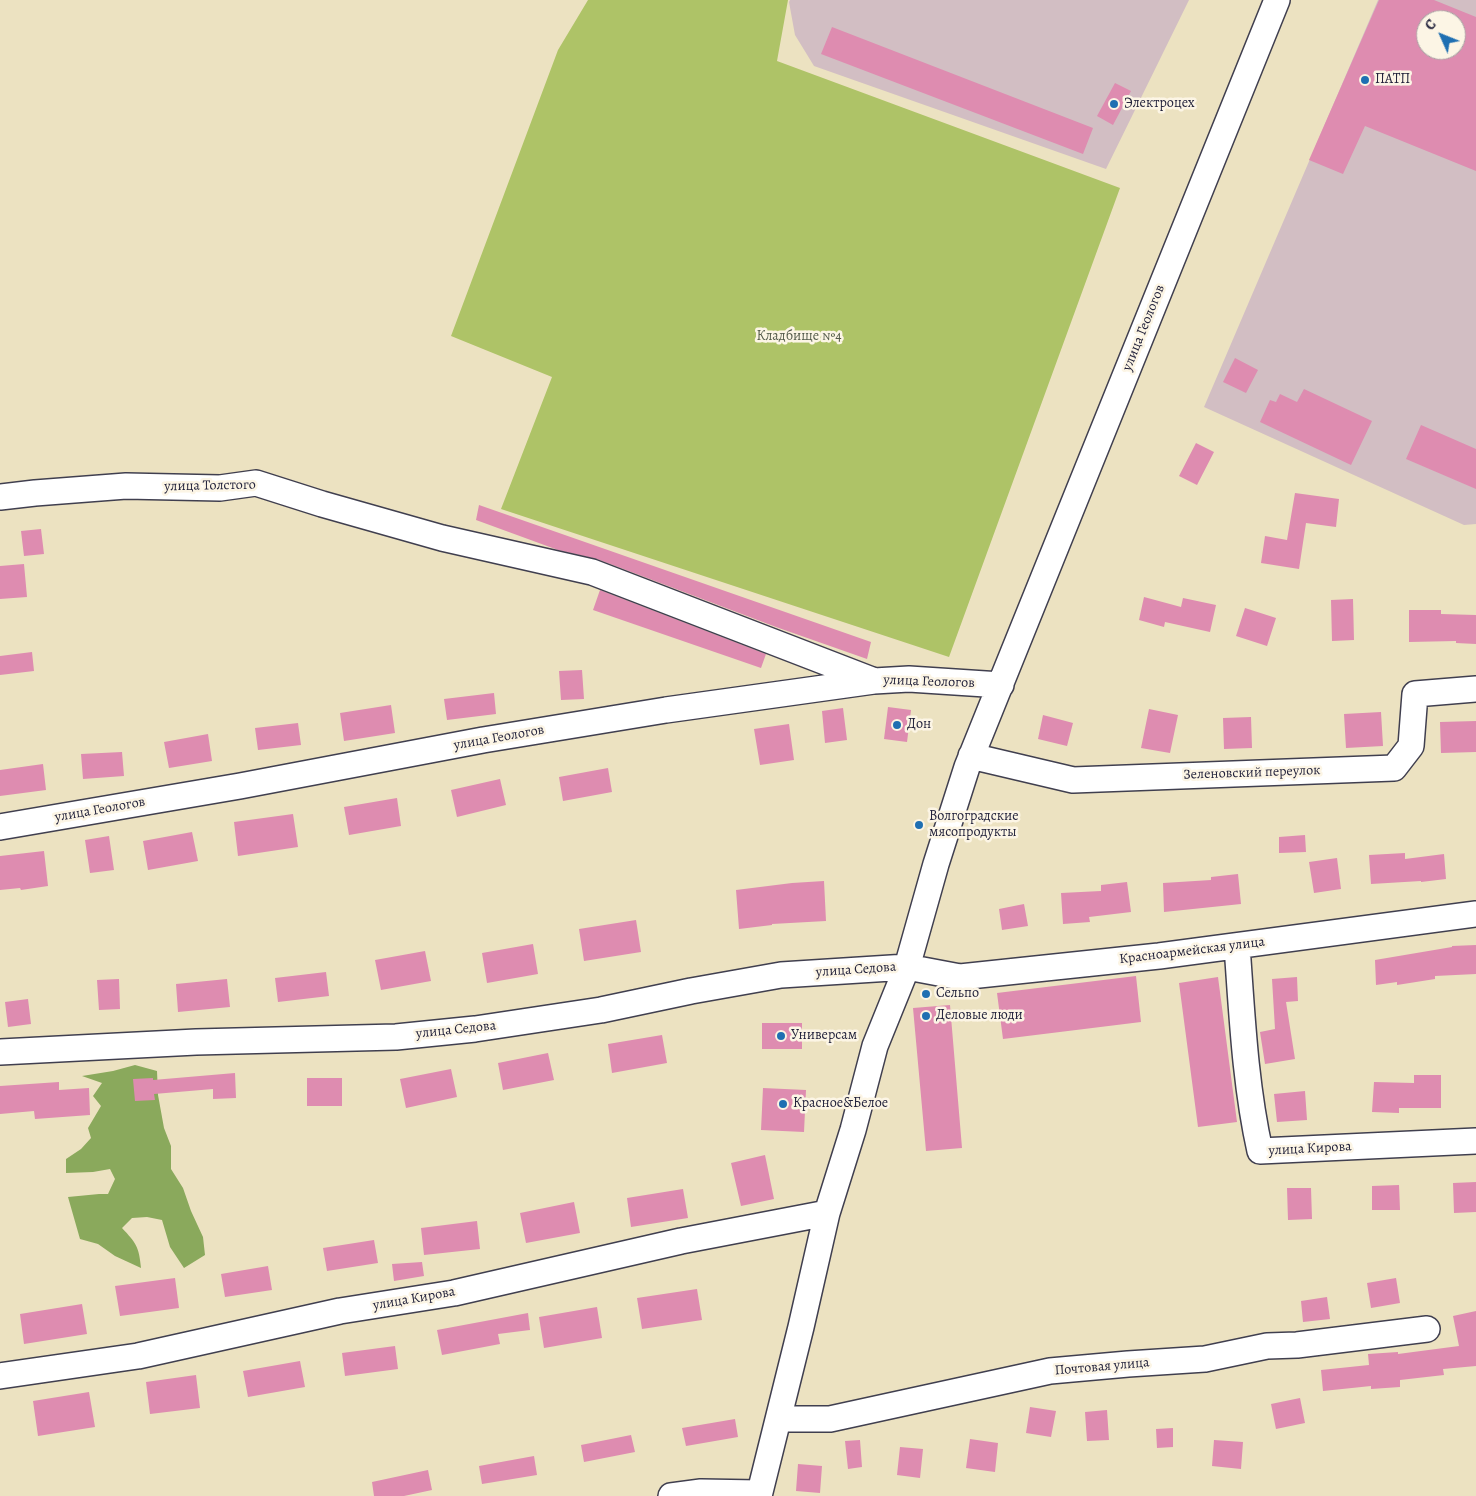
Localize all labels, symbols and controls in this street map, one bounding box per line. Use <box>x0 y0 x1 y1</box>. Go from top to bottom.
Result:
north arrow <box>1416 10 1466 60</box>
text: С <box>1421 15 1440 35</box>
place label: ПАТП <box>1375 72 1410 88</box>
marker: ПАТП <box>1359 74 1371 86</box>
place label: Электроцех <box>1124 96 1195 112</box>
marker: Электроцех <box>1108 98 1120 110</box>
street label: улица Геологов <box>1119 282 1169 374</box>
park label: Кладбище №4 <box>756 329 842 345</box>
street label: улица Толстого <box>164 477 256 495</box>
street label: улица Геологов <box>883 672 975 692</box>
place label: Дон <box>907 717 931 733</box>
marker: Дон <box>891 719 903 731</box>
street label: улица Геологов <box>452 722 546 754</box>
street label: Зеленовский переулок <box>1183 762 1321 784</box>
street label: улица Геологов <box>53 794 147 826</box>
place label: Волгоградские мясопродукты <box>929 809 1019 842</box>
marker: Волгоградские мясопродукты <box>913 819 925 831</box>
street label: Красноармейская улица <box>1118 934 1266 968</box>
street label: улица Седова <box>815 959 897 981</box>
place label: Сельпо <box>936 986 979 1002</box>
marker: Сельпо <box>920 988 932 1000</box>
place label: Деловые люди <box>936 1008 1023 1024</box>
marker: Деловые люди <box>920 1010 932 1022</box>
street label: улица Седова <box>415 1017 497 1043</box>
place label: Универсам <box>791 1028 857 1044</box>
marker: Универсам <box>775 1030 787 1042</box>
place label: Красное&Белое <box>793 1096 888 1112</box>
marker: Красное&Белое <box>777 1098 789 1110</box>
street label: улица Кирова <box>1268 1138 1352 1160</box>
street label: улица Кирова <box>372 1284 456 1314</box>
street label: Почтовая улица <box>1054 1354 1150 1380</box>

